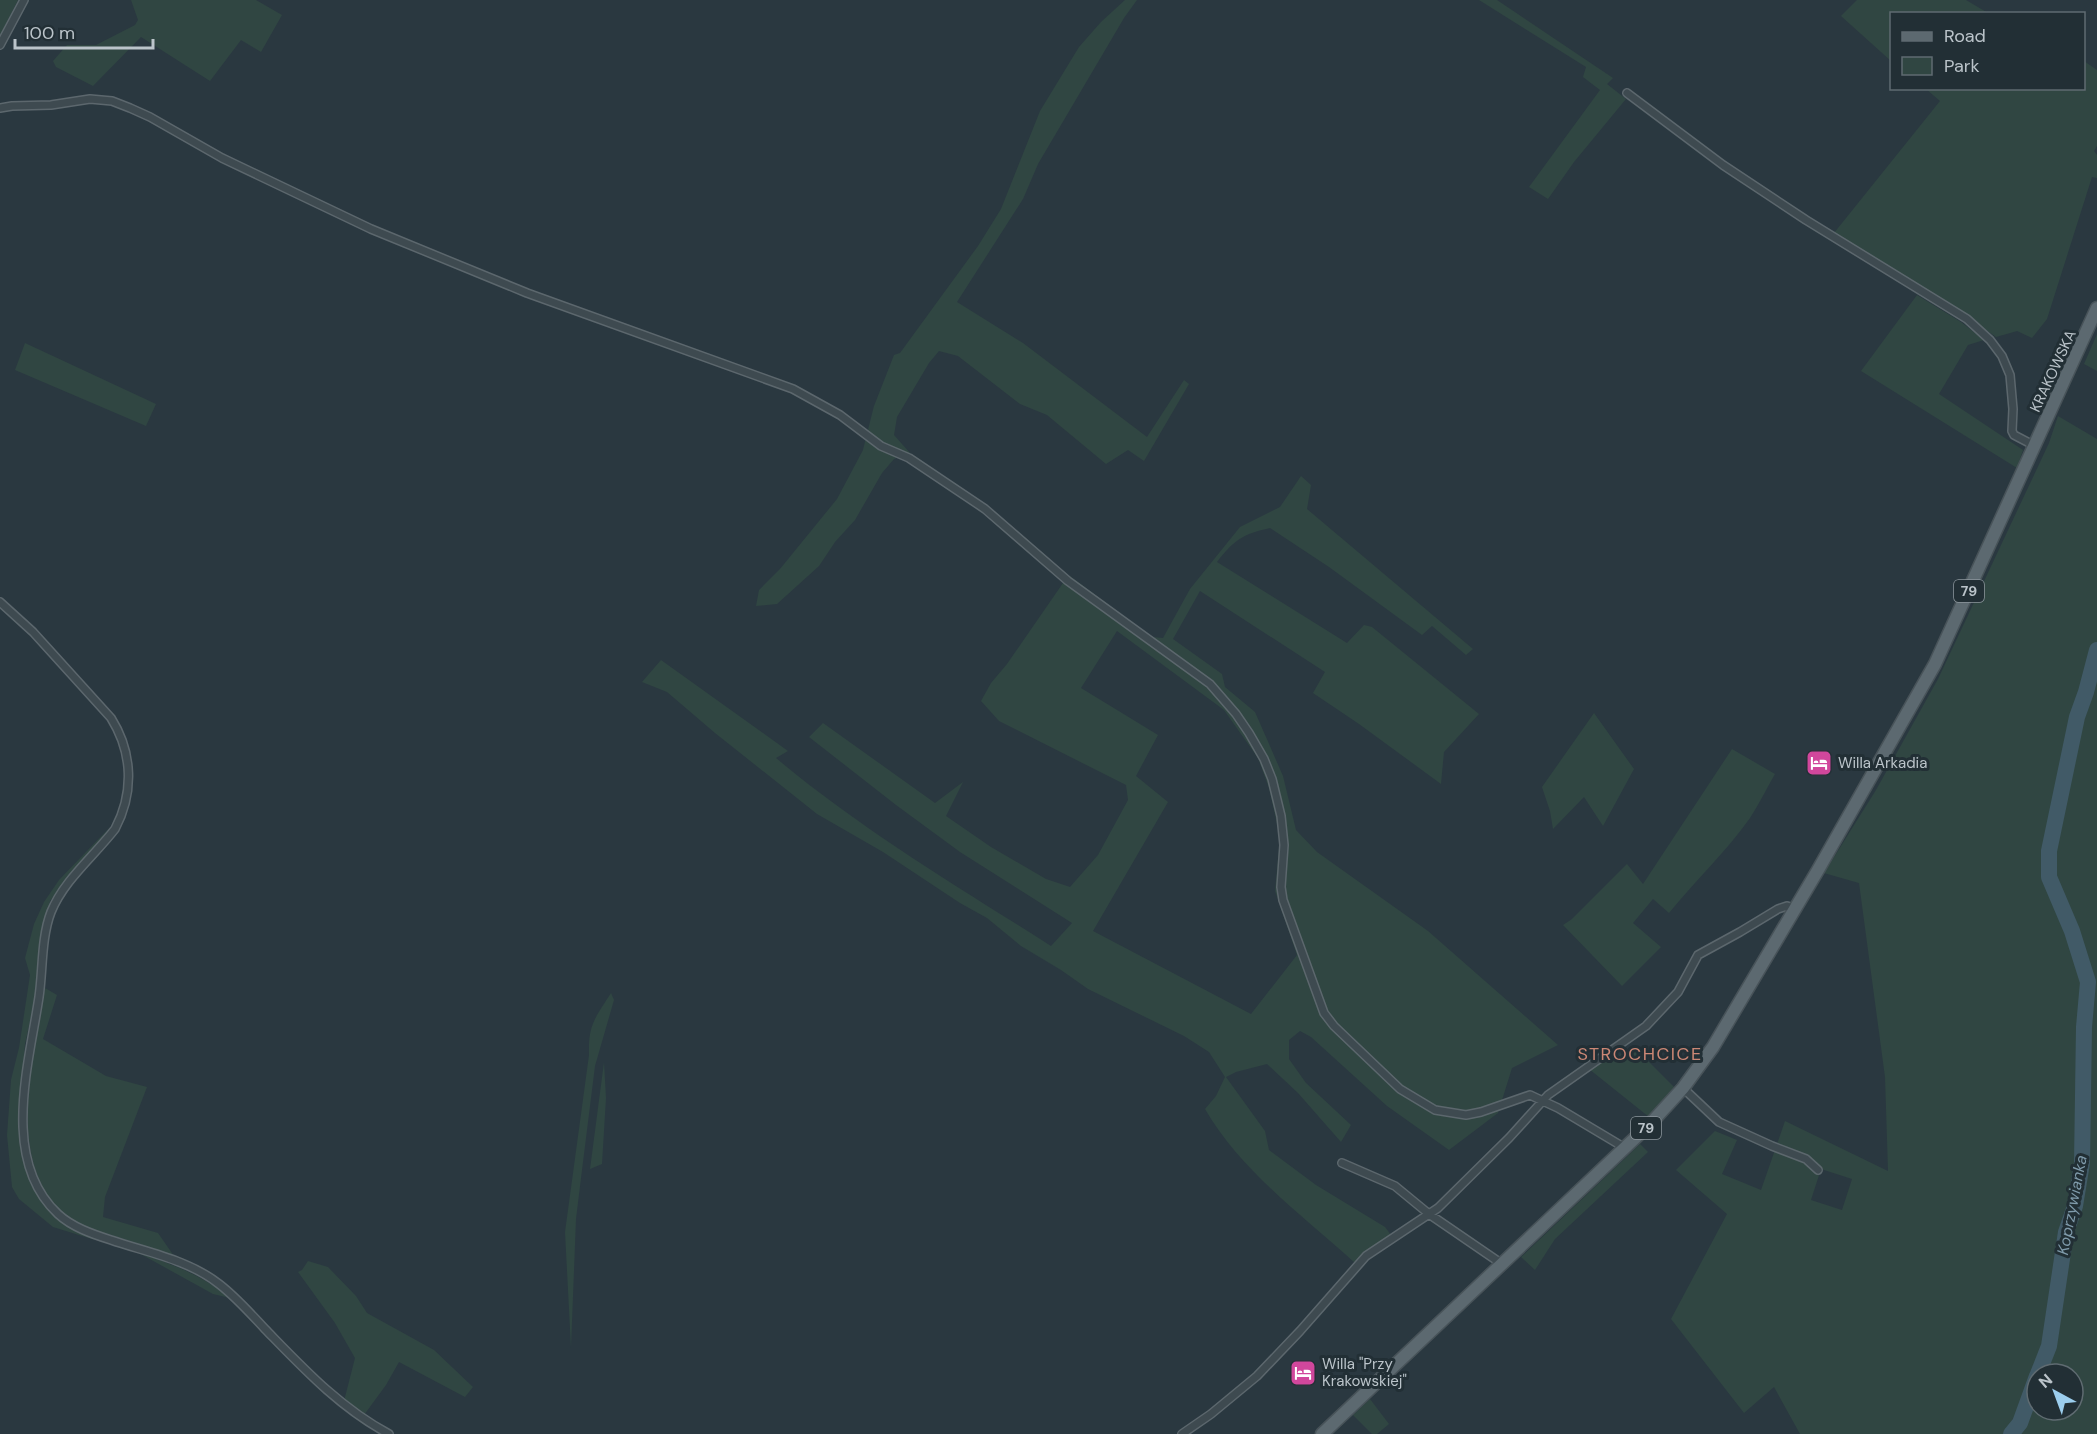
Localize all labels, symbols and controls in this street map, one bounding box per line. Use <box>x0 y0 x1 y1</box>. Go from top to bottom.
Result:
scale bar <box>15 12 153 50</box>
legend <box>1890 12 2085 90</box>
text: 100 m <box>24 21 75 45</box>
text: Road <box>1944 24 1986 48</box>
text: Park <box>1944 54 1980 78</box>
street label: KRAKOWSKA <box>2025 327 2081 415</box>
road number: 79 <box>1954 580 1984 602</box>
hotel icon: Willa Arkadia <box>1804 748 1834 778</box>
place label: Willa Arkadia <box>1838 753 1927 773</box>
district label: STROCHCICE <box>1577 1042 1703 1066</box>
road number: 79 <box>1631 1117 1661 1139</box>
water label: Koprzywianka <box>2052 1153 2092 1257</box>
place label: Willa "Przy Krakowskiej" <box>1322 1354 1407 1391</box>
hotel icon: Willa "Przy Krakowskiej" <box>1288 1358 1318 1388</box>
north arrow <box>2025 1362 2085 1422</box>
text: N <box>2034 1369 2057 1393</box>

